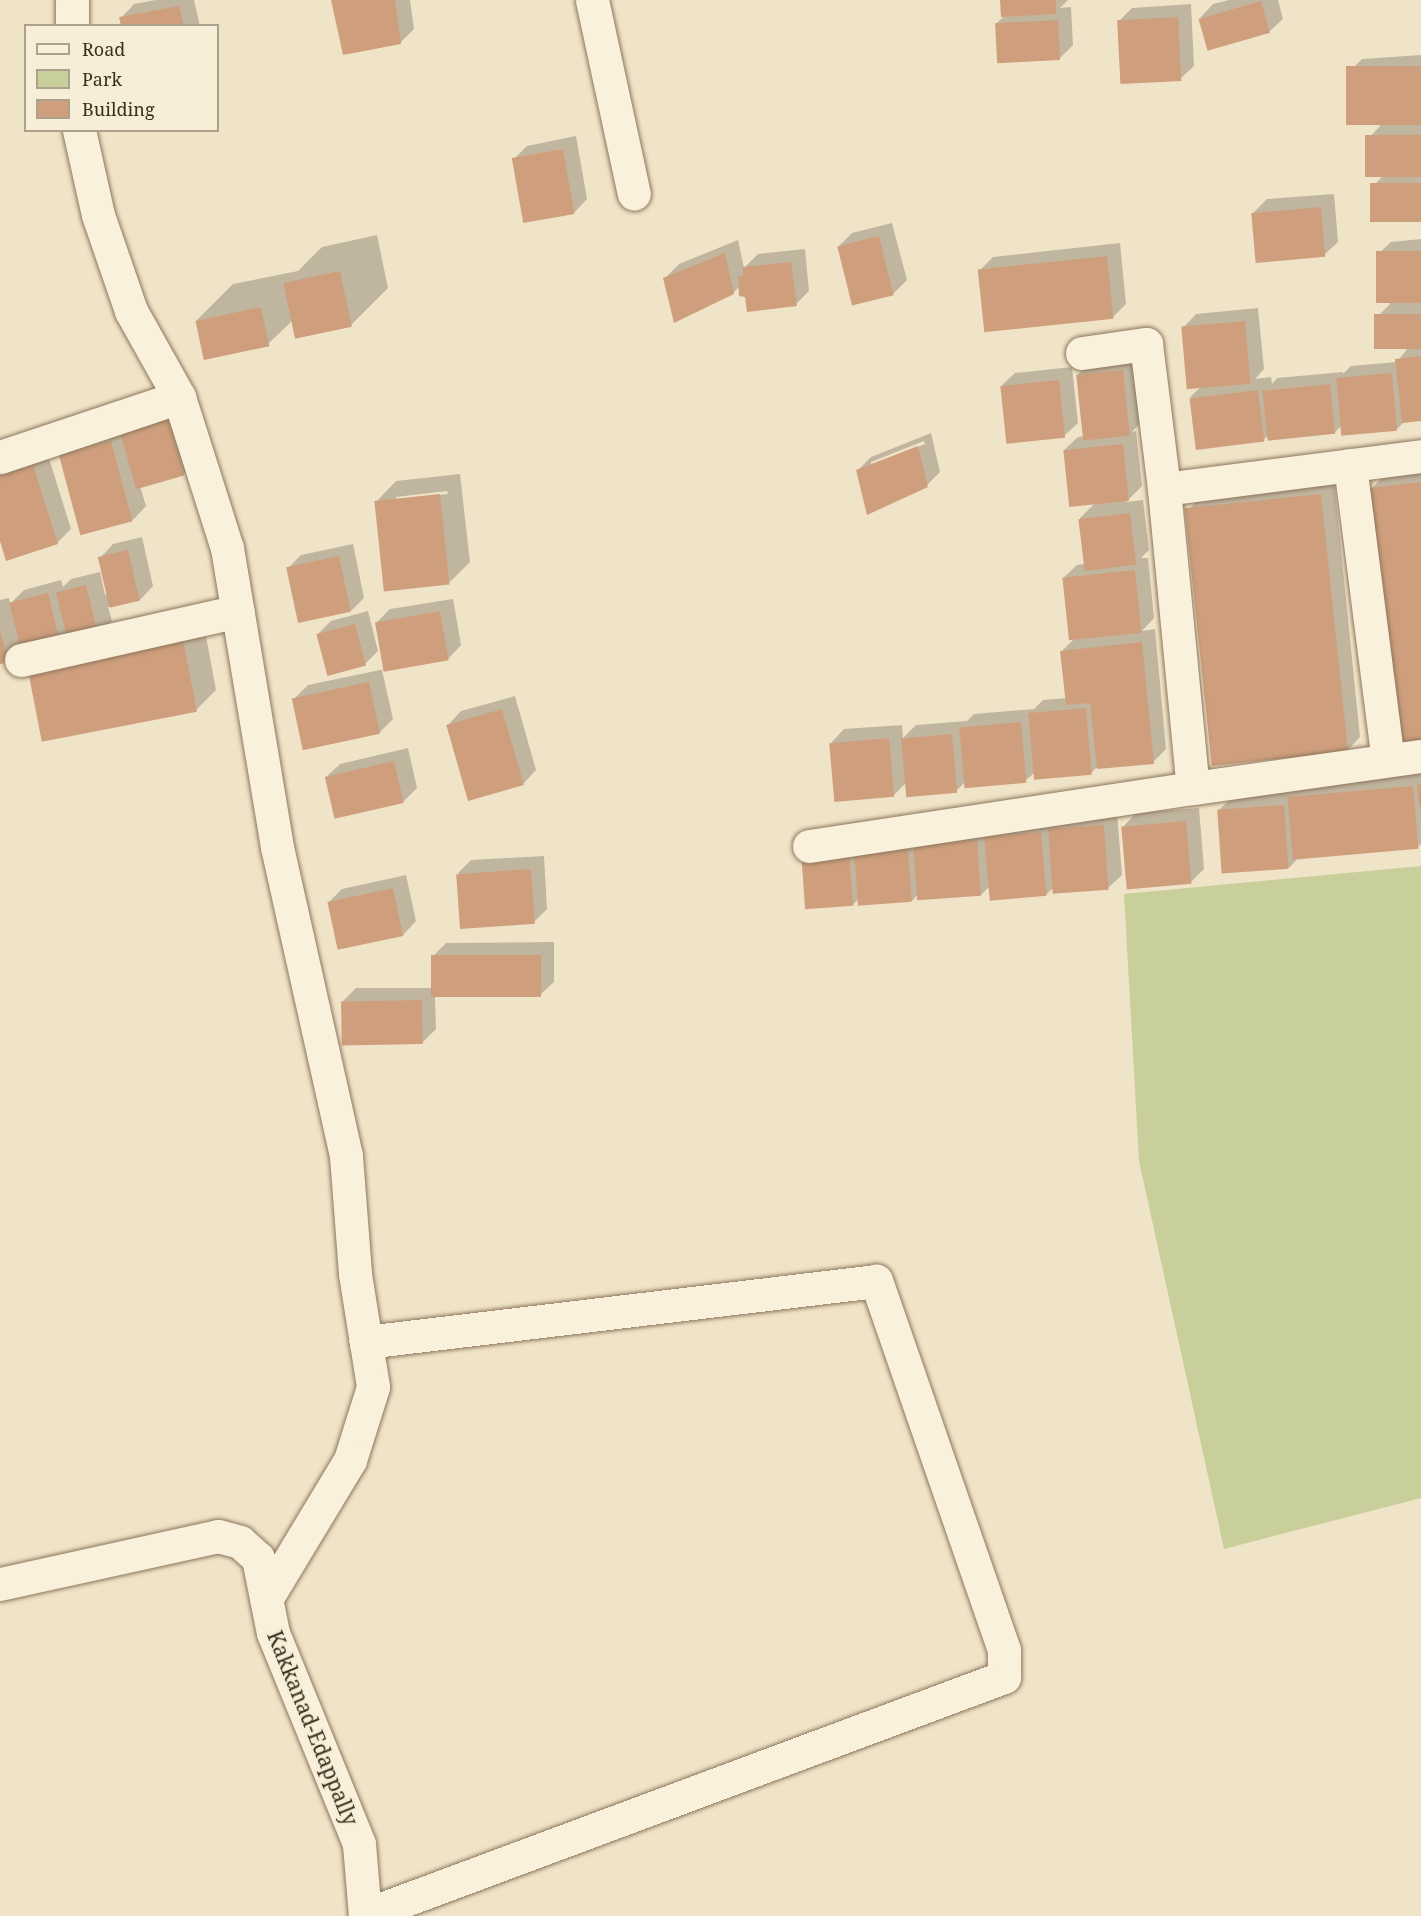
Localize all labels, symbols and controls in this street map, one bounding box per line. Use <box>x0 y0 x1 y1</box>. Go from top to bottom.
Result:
legend <box>24 24 219 132</box>
text: Road <box>82 37 125 61</box>
text: Park <box>82 67 122 91</box>
text: Building <box>82 97 155 121</box>
street label: Kakkanad-Edappally <box>262 1627 364 1829</box>

